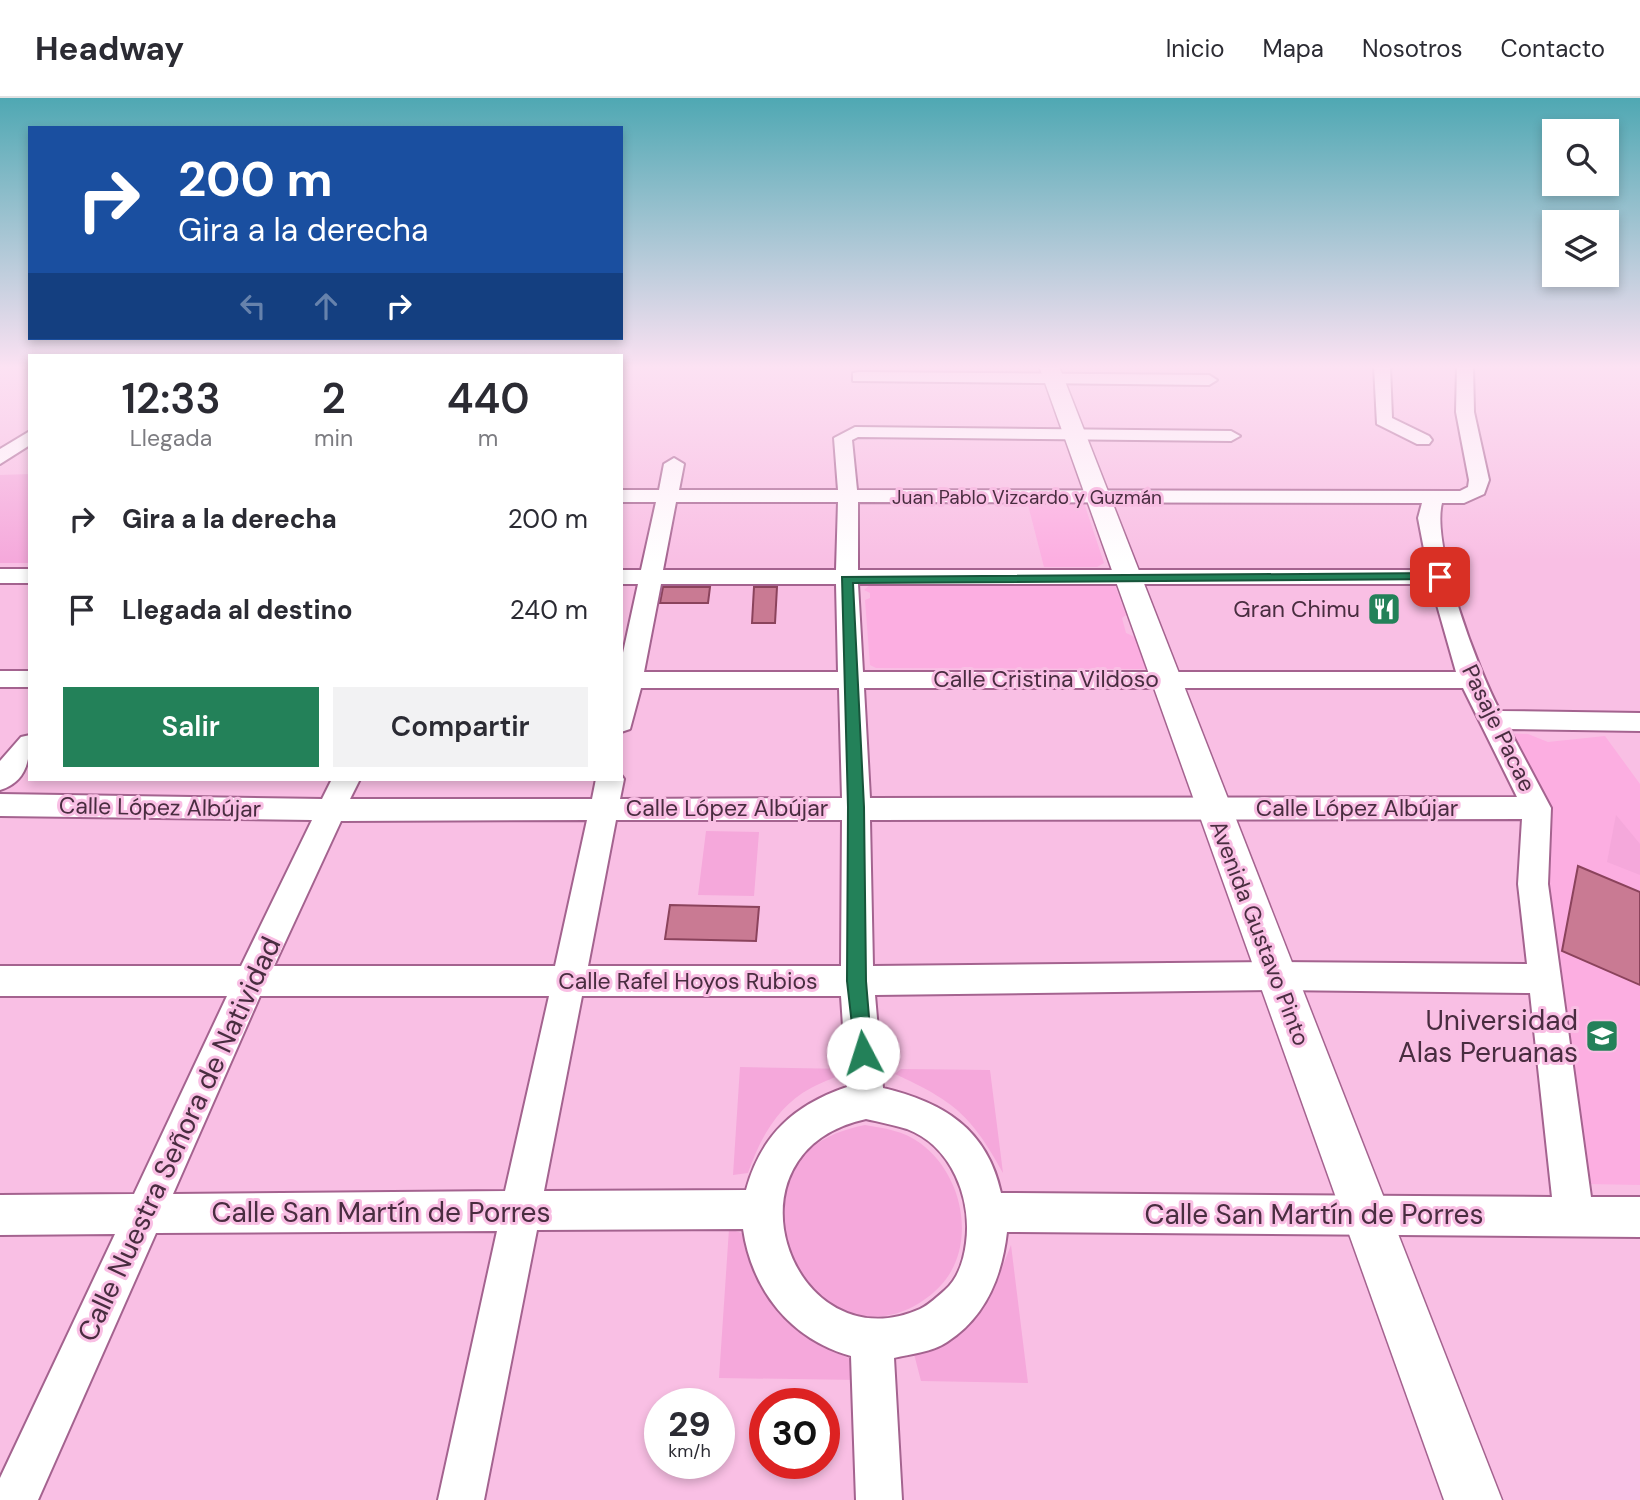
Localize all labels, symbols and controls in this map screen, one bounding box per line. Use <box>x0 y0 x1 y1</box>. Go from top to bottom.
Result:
text: Headway <box>35 27 184 70</box>
text: Inicio <box>1166 33 1225 64</box>
text: Mapa <box>1263 33 1324 64</box>
text: Nosotros <box>1362 33 1463 64</box>
text: Contacto <box>1501 33 1605 64</box>
map controls <box>1542 119 1619 287</box>
button: search <box>1542 119 1619 196</box>
text: 200 m <box>178 147 333 211</box>
icon: right <box>63 154 154 245</box>
text: Gira a la derecha <box>178 209 428 251</box>
button: layers <box>1542 210 1619 287</box>
icon: left <box>234 287 272 325</box>
icon: ahead <box>307 287 345 325</box>
icon: right <box>380 287 418 325</box>
text: 12:33 <box>121 371 221 426</box>
text: 2 <box>322 371 346 426</box>
text: 440 <box>447 371 530 426</box>
text: Llegada <box>130 423 212 453</box>
text: min <box>314 423 353 453</box>
text: m <box>478 423 498 453</box>
street label: Juan Pablo Vizcardo y Guzmán <box>892 485 1162 510</box>
icon: right <box>63 500 101 538</box>
text: Gira a la derecha <box>122 502 337 536</box>
text: 200 m <box>508 502 588 536</box>
pin <box>1410 547 1470 607</box>
icon: arrive <box>1421 558 1459 596</box>
restaurant icon: Gran Chimu <box>1365 590 1403 628</box>
icon: arrive <box>63 591 101 629</box>
text: Llegada al destino <box>122 593 353 627</box>
text: 240 m <box>510 593 588 627</box>
place label: Gran Chimu <box>1233 594 1360 624</box>
street label: Pasaje Pacae <box>1455 659 1543 797</box>
street label: Calle Cristina Vildoso <box>933 664 1159 694</box>
button: Salir <box>63 687 319 767</box>
button: Compartir <box>333 687 588 767</box>
street label: Calle López Albújar <box>59 790 261 824</box>
street label: Calle López Albújar <box>626 793 828 823</box>
street label: Calle López Albújar <box>1256 793 1458 823</box>
street label: Avenida Gustavo Pinto <box>1203 816 1317 1050</box>
street label: Calle Nuestra Señora de Natividad <box>69 931 289 1347</box>
street label: Calle Rafel Hoyos Rubios <box>558 966 818 996</box>
place label: Universidad Alas Peruanas <box>1398 1002 1578 1071</box>
position arrow <box>826 1016 900 1090</box>
school or university icon: Universidad Alas Peruanas <box>1583 1017 1621 1055</box>
street label: Calle San Martín de Porres <box>211 1194 551 1231</box>
street label: Calle San Martín de Porres <box>1144 1196 1484 1233</box>
speed limit sign: 30 <box>749 1388 840 1479</box>
text: 29 <box>668 1401 711 1447</box>
text: km/h <box>668 1439 711 1463</box>

